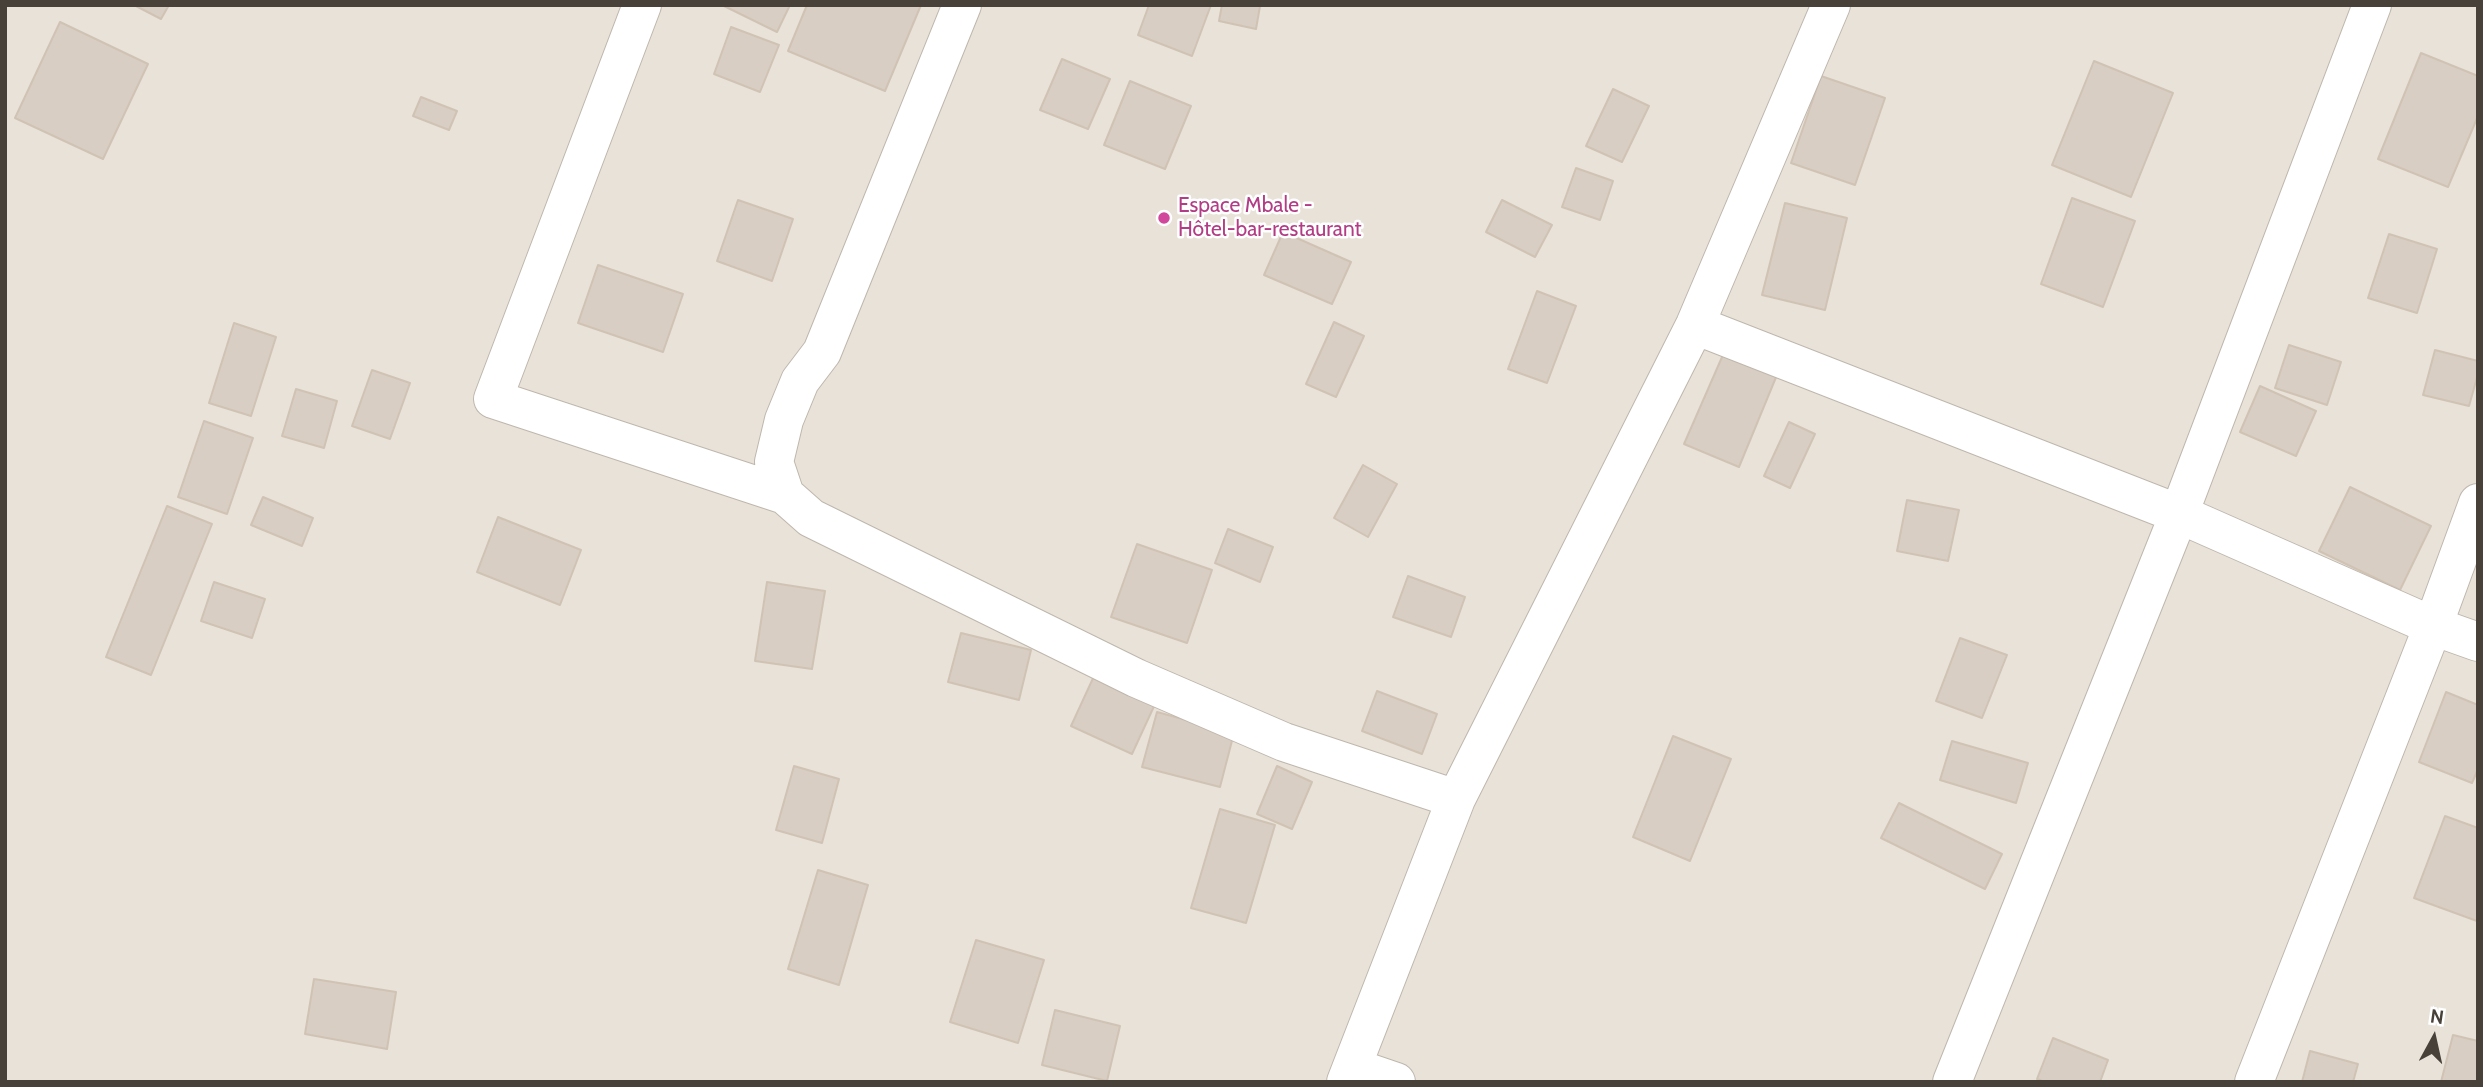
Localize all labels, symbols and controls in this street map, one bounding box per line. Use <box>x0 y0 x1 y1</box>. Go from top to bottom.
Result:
place label: Espace Mbale - Hôtel-bar-restaurant <box>1178 193 1362 243</box>
marker: Espace Mbale - Hôtel-bar-restaurant <box>1156 210 1172 226</box>
north arrow <box>2399 1003 2469 1073</box>
text: N <box>2429 1004 2445 1029</box>

